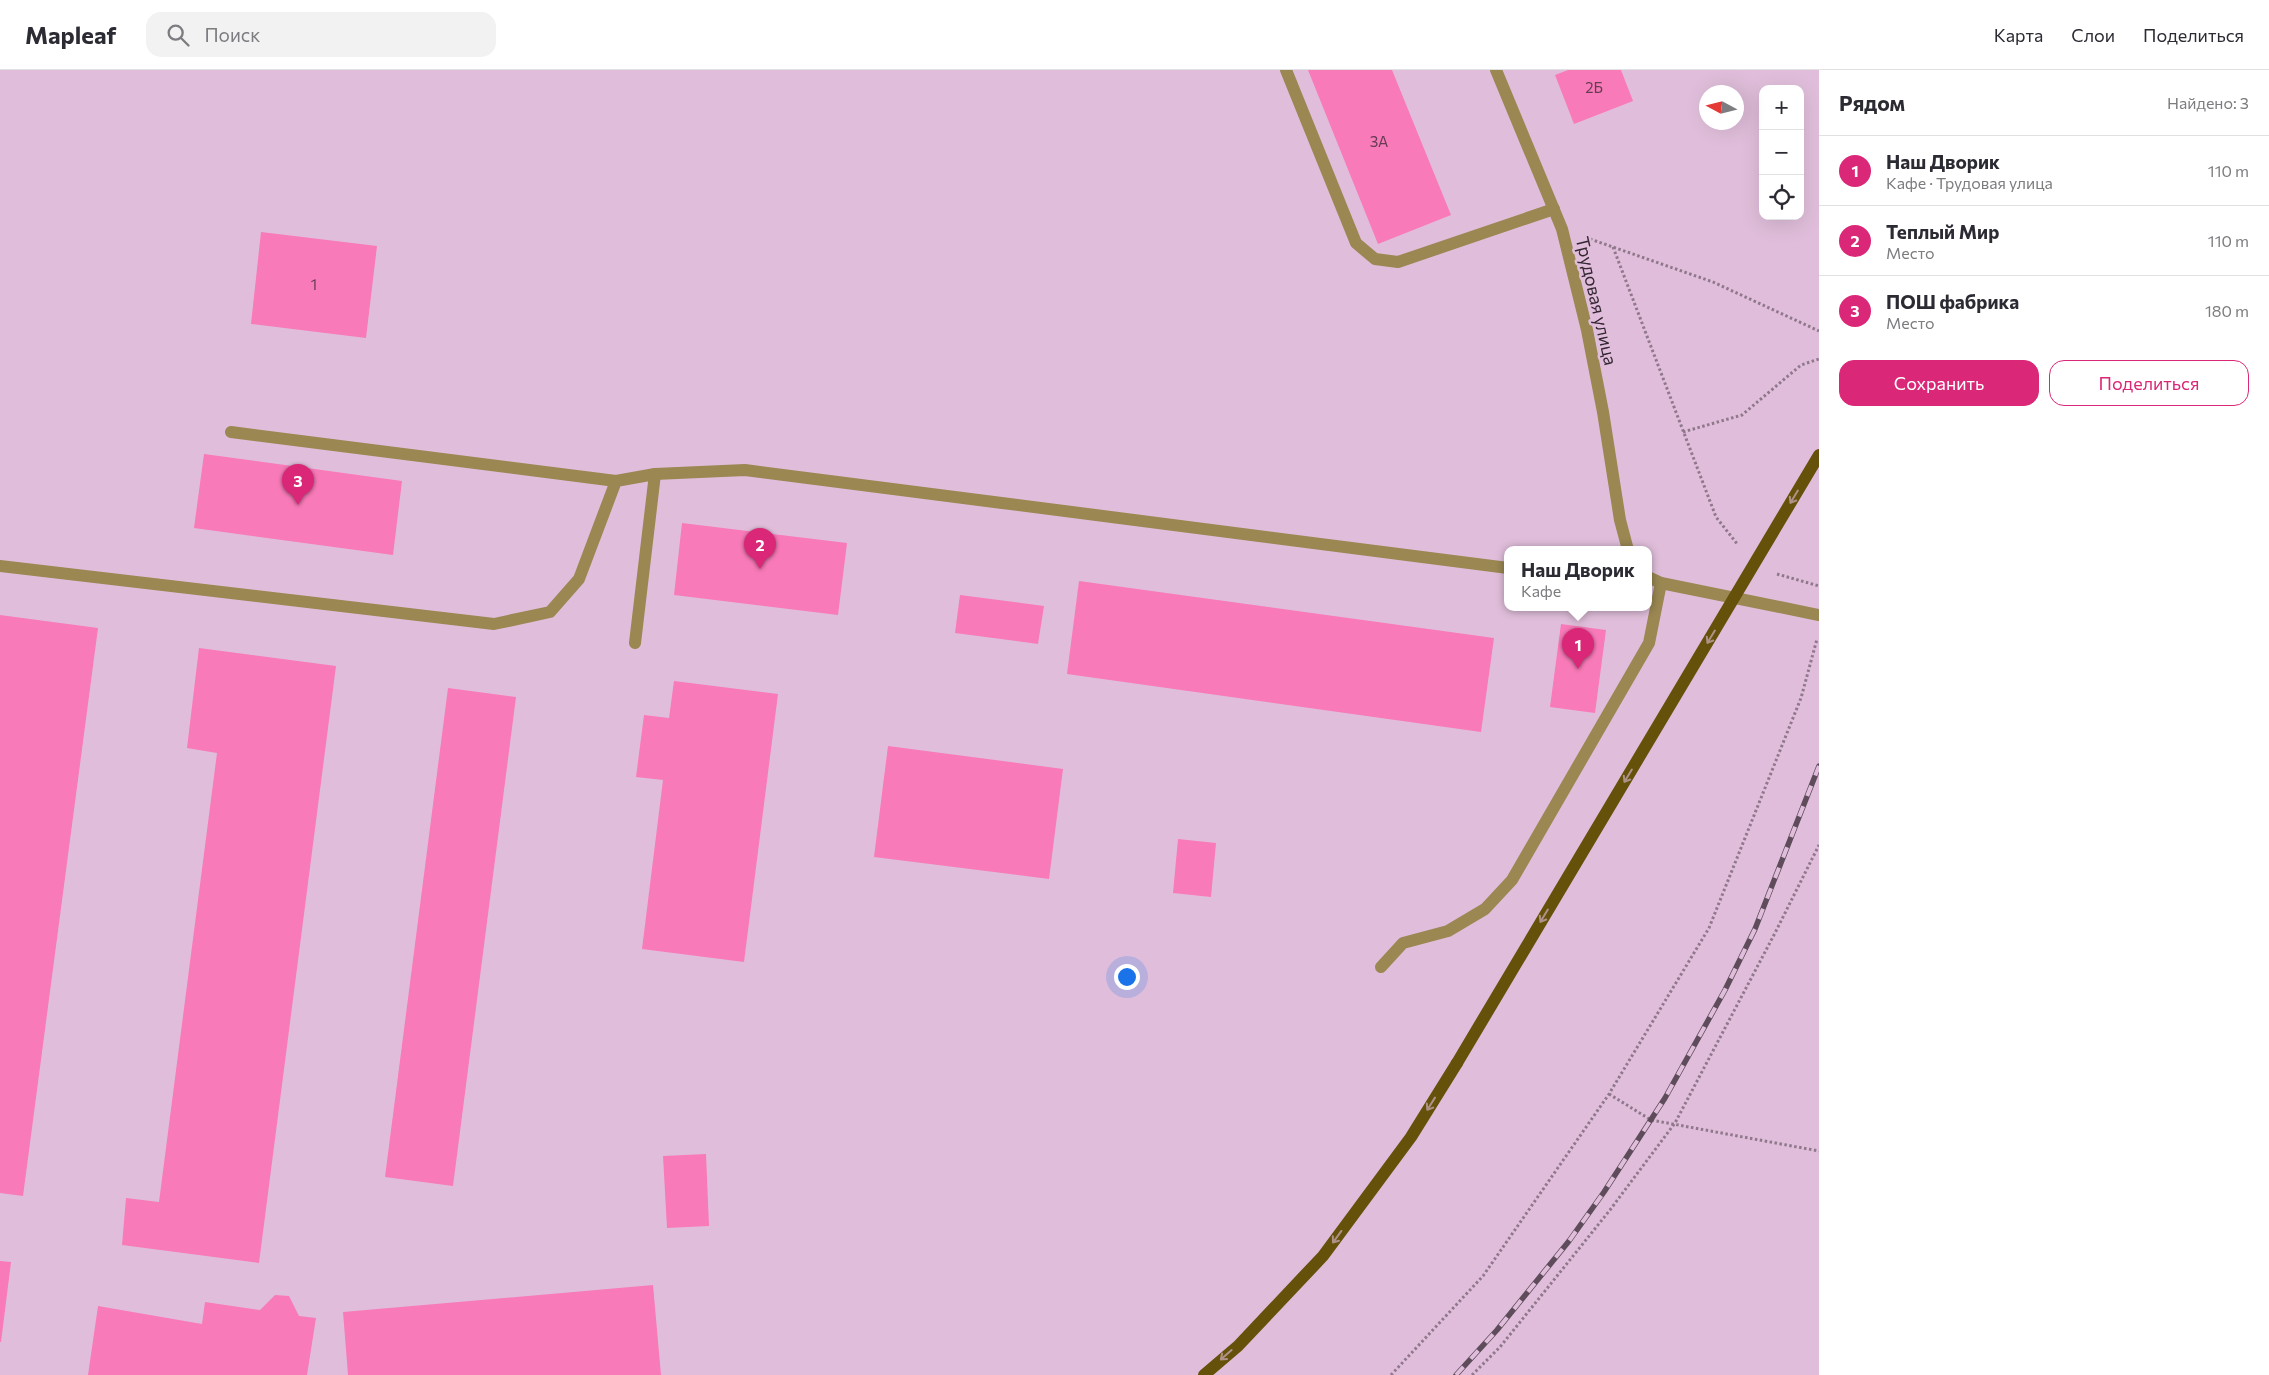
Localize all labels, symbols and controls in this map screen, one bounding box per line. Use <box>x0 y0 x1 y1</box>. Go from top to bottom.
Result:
search box <box>146 12 496 57</box>
text: Mapleaf <box>25 20 116 49</box>
icon: search <box>164 21 192 49</box>
text: Поиск <box>204 23 260 46</box>
text: Карта <box>1994 24 2043 46</box>
text: Слои <box>2071 24 2115 46</box>
text: Поделиться <box>2143 24 2244 46</box>
house number: 2Б <box>1585 78 1603 96</box>
north arrow <box>1699 85 1744 130</box>
map controls <box>1759 85 1804 220</box>
button: + <box>1759 85 1804 130</box>
text: Рядом <box>1839 90 1905 115</box>
text: Найдено: 3 <box>2167 93 2249 112</box>
button: − <box>1759 130 1804 175</box>
house number: 3А <box>1370 132 1388 150</box>
text: Наш Дворик <box>1886 150 2000 173</box>
text: 1 <box>1851 161 1859 180</box>
text: 110 m <box>2208 161 2249 180</box>
text: Кафе · Трудовая улица <box>1886 173 2053 192</box>
button: locate <box>1759 175 1804 220</box>
text: Теплый Мир <box>1886 220 1999 243</box>
text: 2 <box>1850 231 1860 250</box>
text: 110 m <box>2208 231 2249 250</box>
street label: Трудовая улица <box>1571 234 1622 367</box>
text: Место <box>1886 243 1935 262</box>
house number: 1 <box>311 275 317 293</box>
text: ПОШ фабрика <box>1886 290 2019 313</box>
text: 3 <box>1850 301 1860 320</box>
text: 180 m <box>2205 301 2249 320</box>
text: Место <box>1886 313 1935 332</box>
button: Сохранить <box>1839 360 2039 406</box>
button: Поделиться <box>2049 360 2249 406</box>
pin: 3 <box>282 464 314 505</box>
one-way arrow <box>1789 490 1799 504</box>
pin: 2 <box>744 528 776 569</box>
popup <box>1504 546 1652 611</box>
text: Наш Дворик <box>1521 558 1635 581</box>
text: Кафе <box>1521 581 1561 600</box>
pin: 1 <box>1562 628 1594 669</box>
one-way arrow <box>1705 629 1715 643</box>
one-way arrow <box>1622 769 1632 783</box>
one-way arrow <box>1539 908 1549 923</box>
your location <box>1114 964 1140 990</box>
one-way arrow <box>1426 1097 1436 1111</box>
one-way arrow <box>1332 1230 1342 1244</box>
one-way arrow <box>1220 1350 1233 1361</box>

